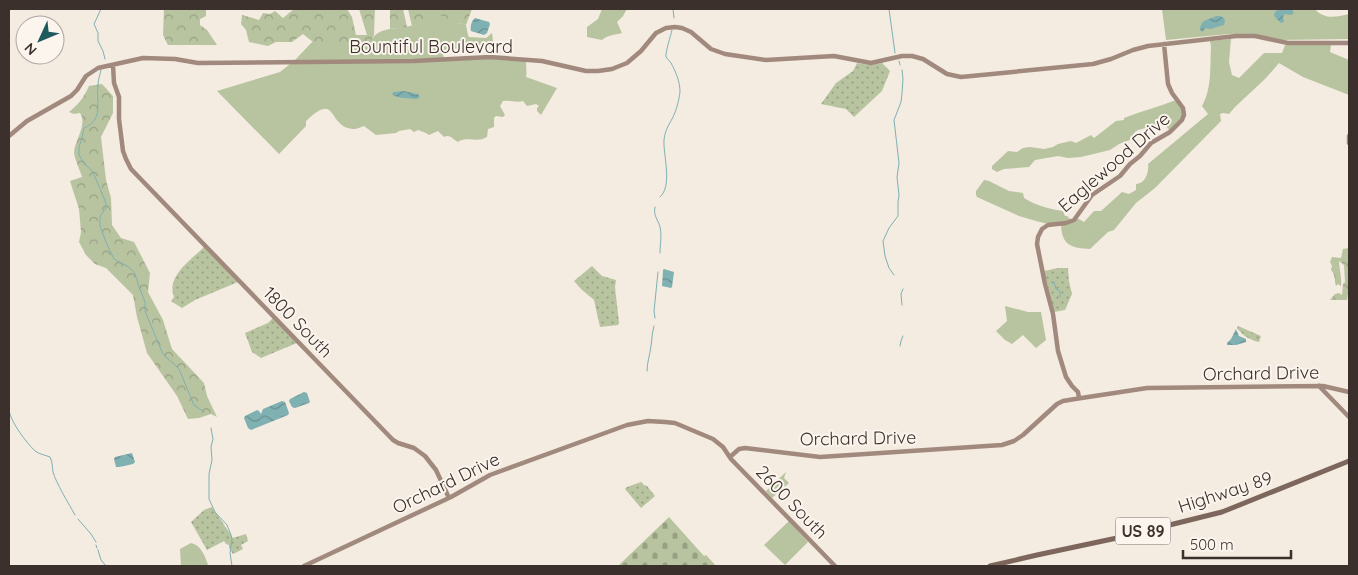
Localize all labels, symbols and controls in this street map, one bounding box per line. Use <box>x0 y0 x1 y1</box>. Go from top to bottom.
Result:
north arrow <box>15 15 65 65</box>
street label: Bountiful Boulevard <box>349 35 513 58</box>
text: N <box>21 39 41 59</box>
street label: Eaglewood Drive <box>1053 107 1175 217</box>
street label: 1800 South <box>258 282 338 362</box>
street label: Orchard Drive <box>1203 360 1319 386</box>
street label: Orchard Drive <box>800 425 916 451</box>
street label: Orchard Drive <box>389 447 503 519</box>
street label: 2600 South <box>751 460 833 544</box>
street label: Highway 89 <box>1175 466 1275 518</box>
road number: US 89 <box>1116 518 1170 544</box>
scale bar <box>1183 528 1290 560</box>
text: 500 m <box>1190 535 1234 554</box>

